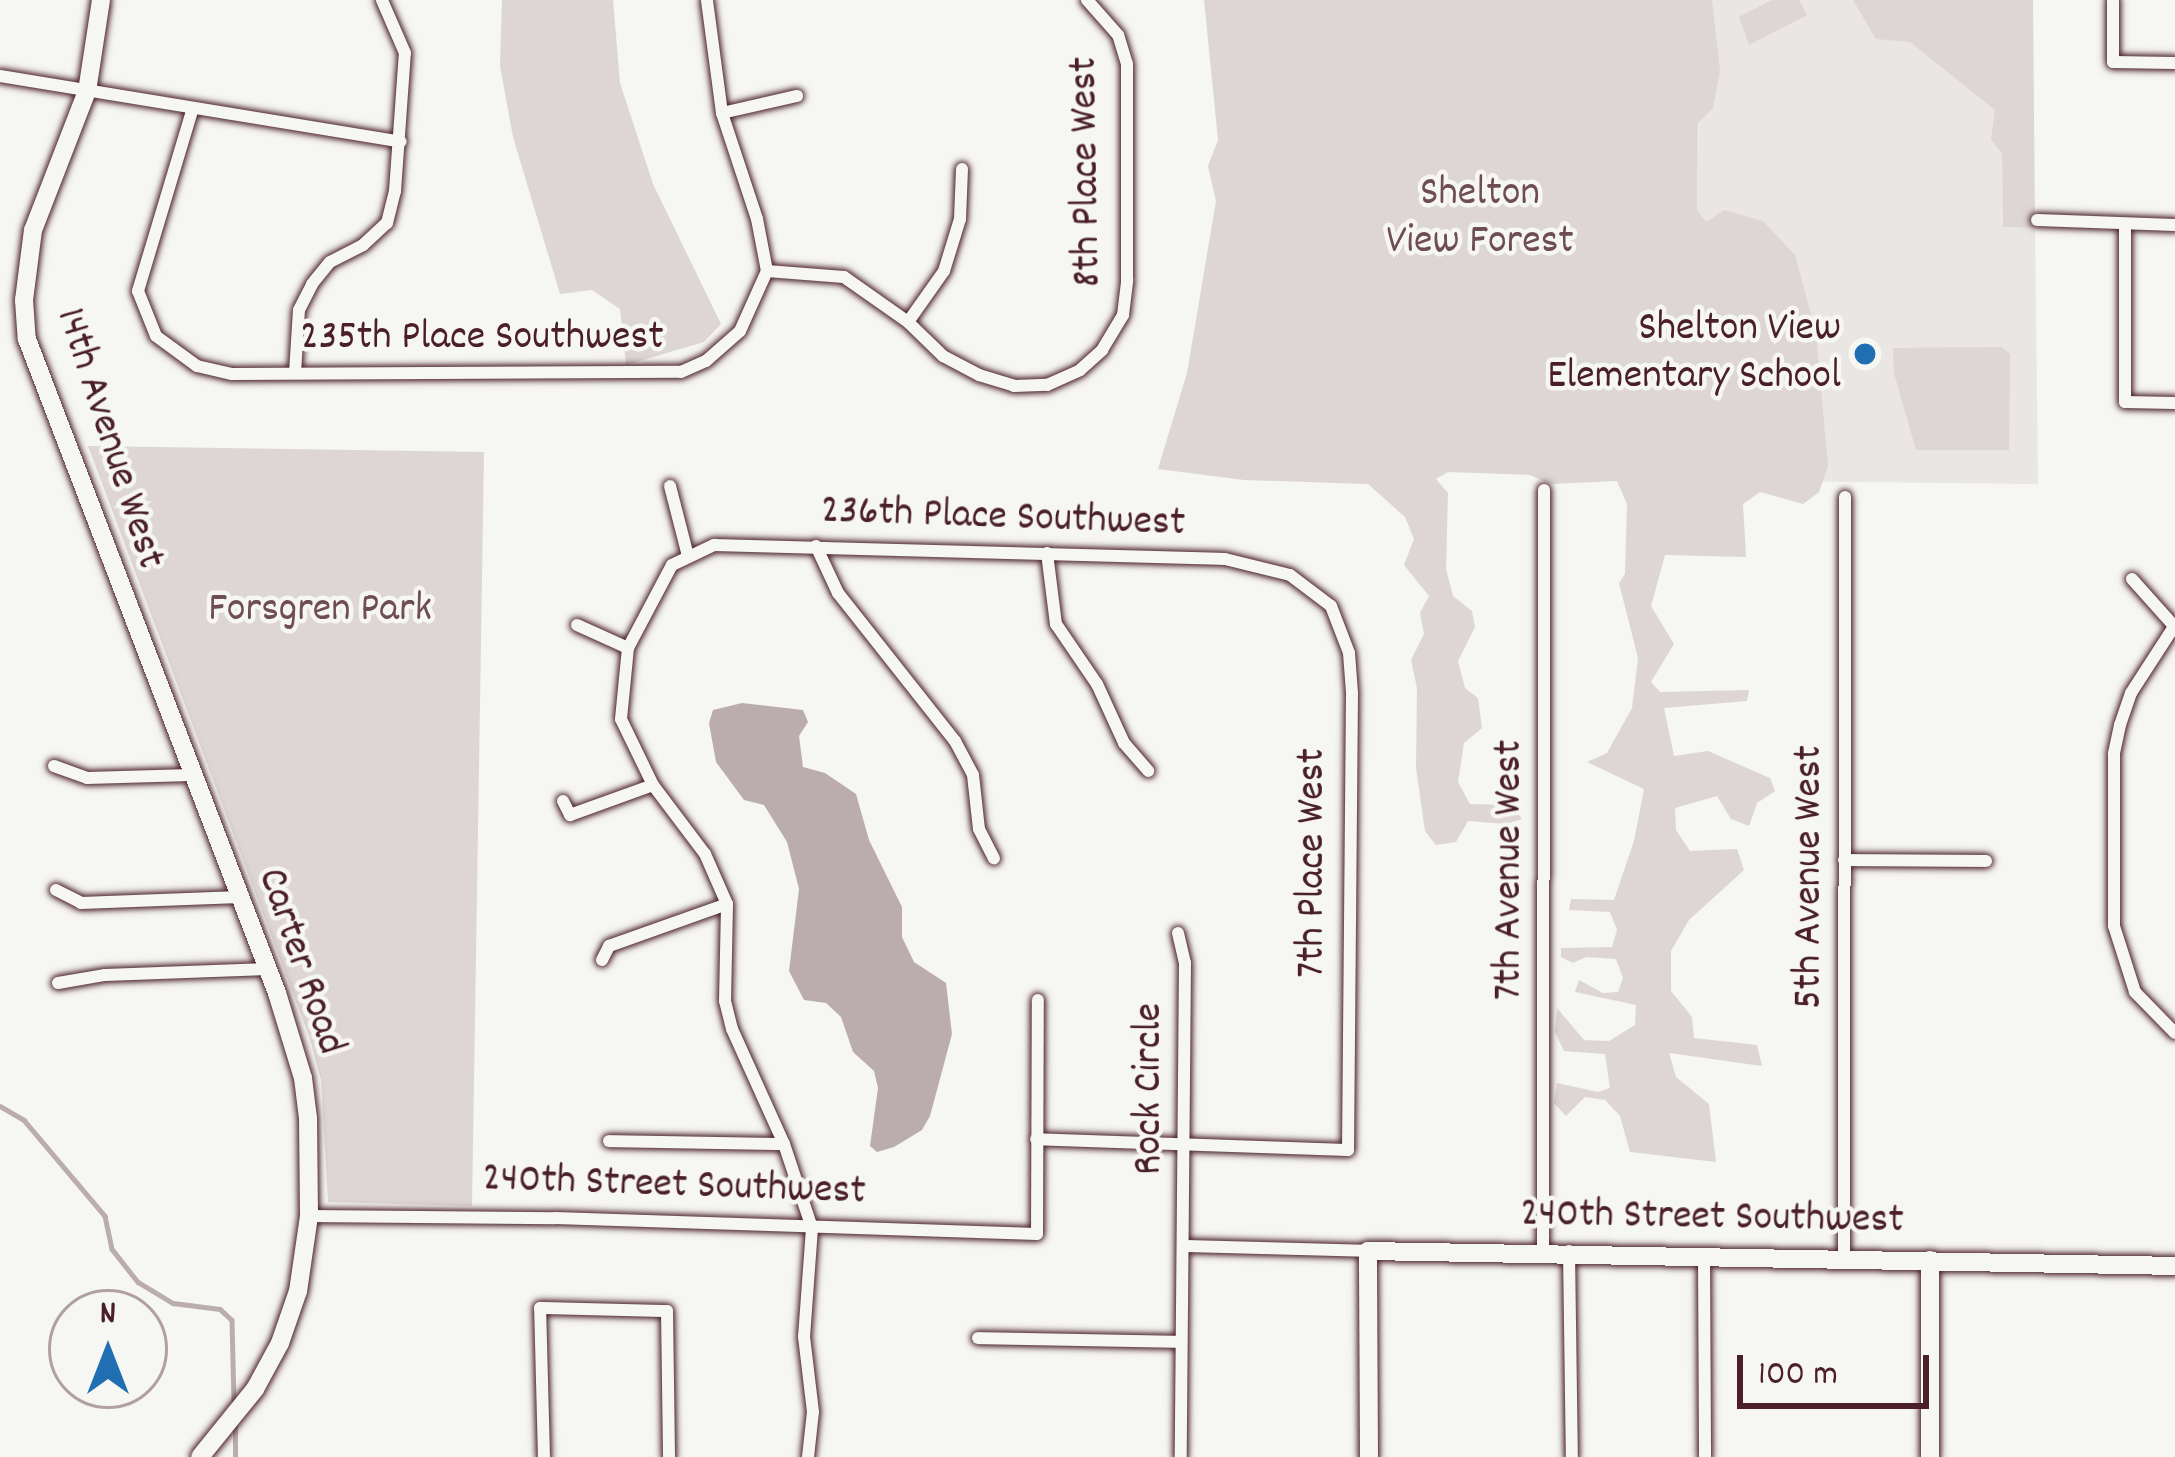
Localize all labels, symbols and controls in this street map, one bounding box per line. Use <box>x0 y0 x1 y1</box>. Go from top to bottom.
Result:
street label: 8th Place West <box>1061 56 1115 288</box>
park label: Shelton View Forest <box>1386 170 1574 268</box>
street label: 14th Avenue West <box>42 302 174 576</box>
place label: Shelton View Elementary School <box>1547 305 1841 404</box>
street label: 235th Place Southwest <box>300 314 664 364</box>
marker: Shelton View Elementary School <box>1852 341 1878 367</box>
street label: 236th Place Southwest <box>820 487 1186 551</box>
park label: Forsgren Park <box>208 586 432 636</box>
street label: 7th Avenue West <box>1486 740 1536 1000</box>
street label: 5th Avenue West <box>1786 745 1836 1009</box>
street label: 7th Place West <box>1289 748 1339 978</box>
street label: Carter Road <box>244 862 354 1062</box>
street label: Rock Circle <box>1126 1003 1176 1175</box>
street label: 240th Street Southwest <box>482 1155 866 1219</box>
street label: 240th Street Southwest <box>1520 1190 1904 1248</box>
north arrow <box>48 1289 168 1409</box>
text: N <box>100 1292 116 1339</box>
scale bar <box>1743 1331 1935 1405</box>
text: 100 m <box>1758 1350 1838 1402</box>

